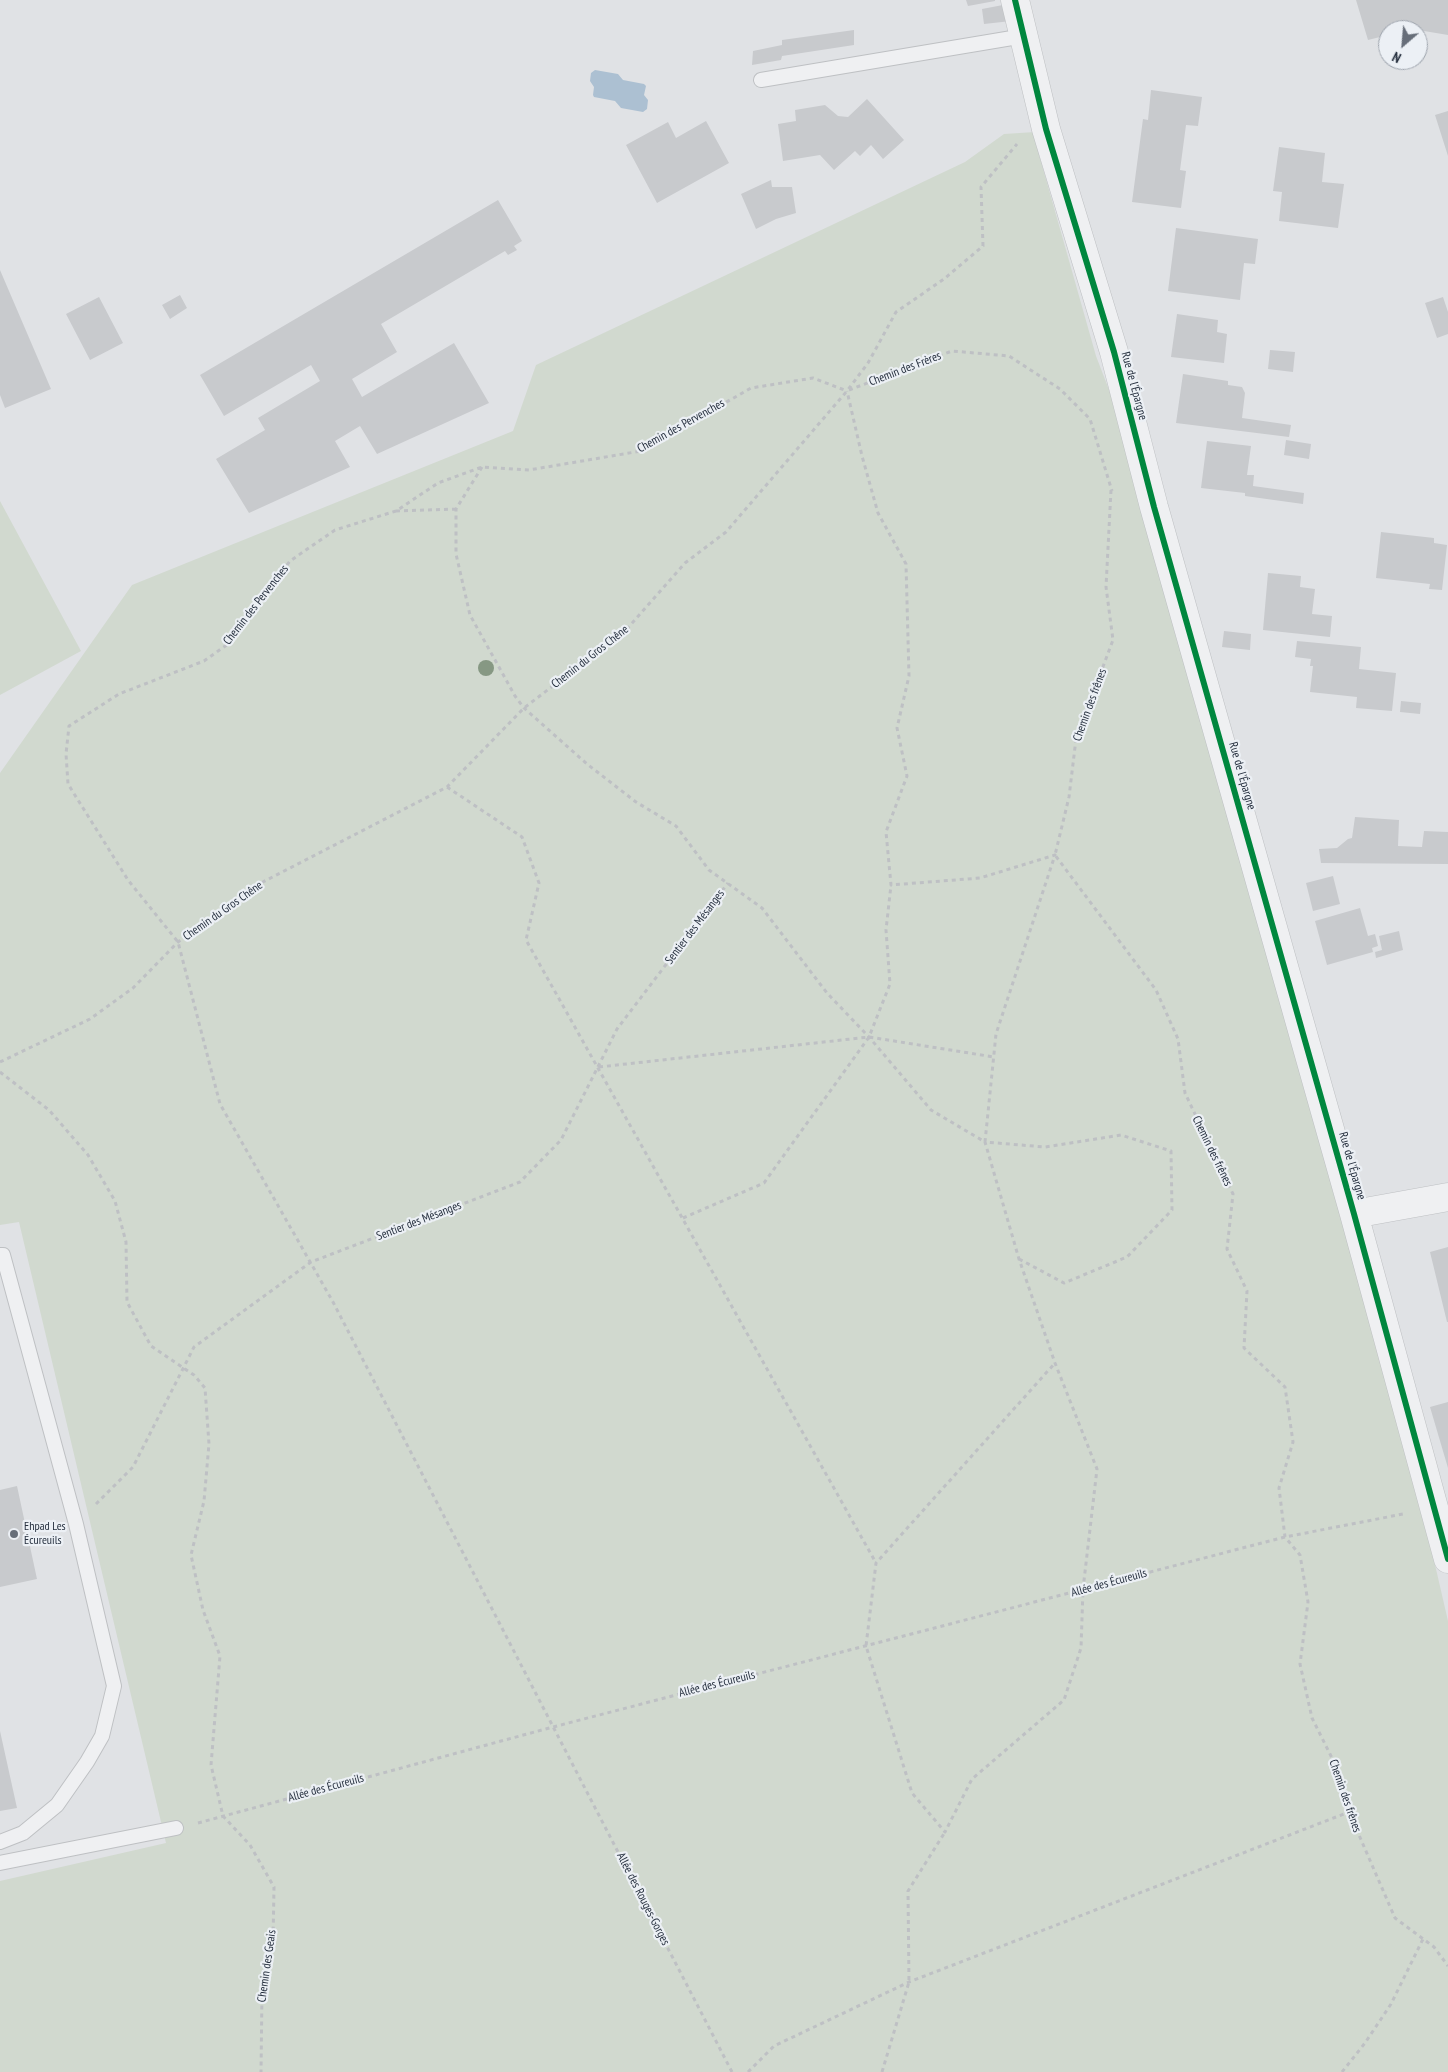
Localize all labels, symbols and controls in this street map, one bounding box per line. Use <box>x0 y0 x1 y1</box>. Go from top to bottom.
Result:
north arrow <box>1378 20 1428 70</box>
text: N <box>1389 48 1404 67</box>
street label: Chemin des Frères <box>867 349 943 389</box>
street label: Rue de l'Épargne <box>1118 350 1150 422</box>
street label: Chemin des Pervenches <box>635 396 727 456</box>
street label: Chemin des Pervenches <box>220 562 292 648</box>
street label: Chemin du Gros Chêne <box>549 622 631 692</box>
street label: Chemin des frênes <box>1070 667 1110 743</box>
street label: Rue de l'Épargne <box>1225 740 1259 812</box>
street label: Chemin du Gros Chêne <box>180 878 266 944</box>
street label: Sentier des Mésanges <box>662 887 728 967</box>
street label: Chemin des frênes <box>1189 1114 1235 1188</box>
street label: Rue de l'Épargne <box>1335 1130 1369 1202</box>
street label: Sentier des Mésanges <box>375 1198 463 1244</box>
place label: Ehpad Les Écureuils <box>24 1520 66 1548</box>
marker: Ehpad Les Écureuils <box>8 1528 20 1540</box>
street label: Allée des Écureuils <box>1070 1566 1148 1600</box>
street label: Allée des Écureuils <box>677 1668 757 1700</box>
street label: Chemin des frênes <box>1326 1758 1364 1834</box>
street label: Allée des Écureuils <box>287 1771 365 1805</box>
street label: Allée des Rouges-Gorges <box>613 1850 673 1948</box>
street label: Chemin des Geais <box>255 1929 279 2003</box>

